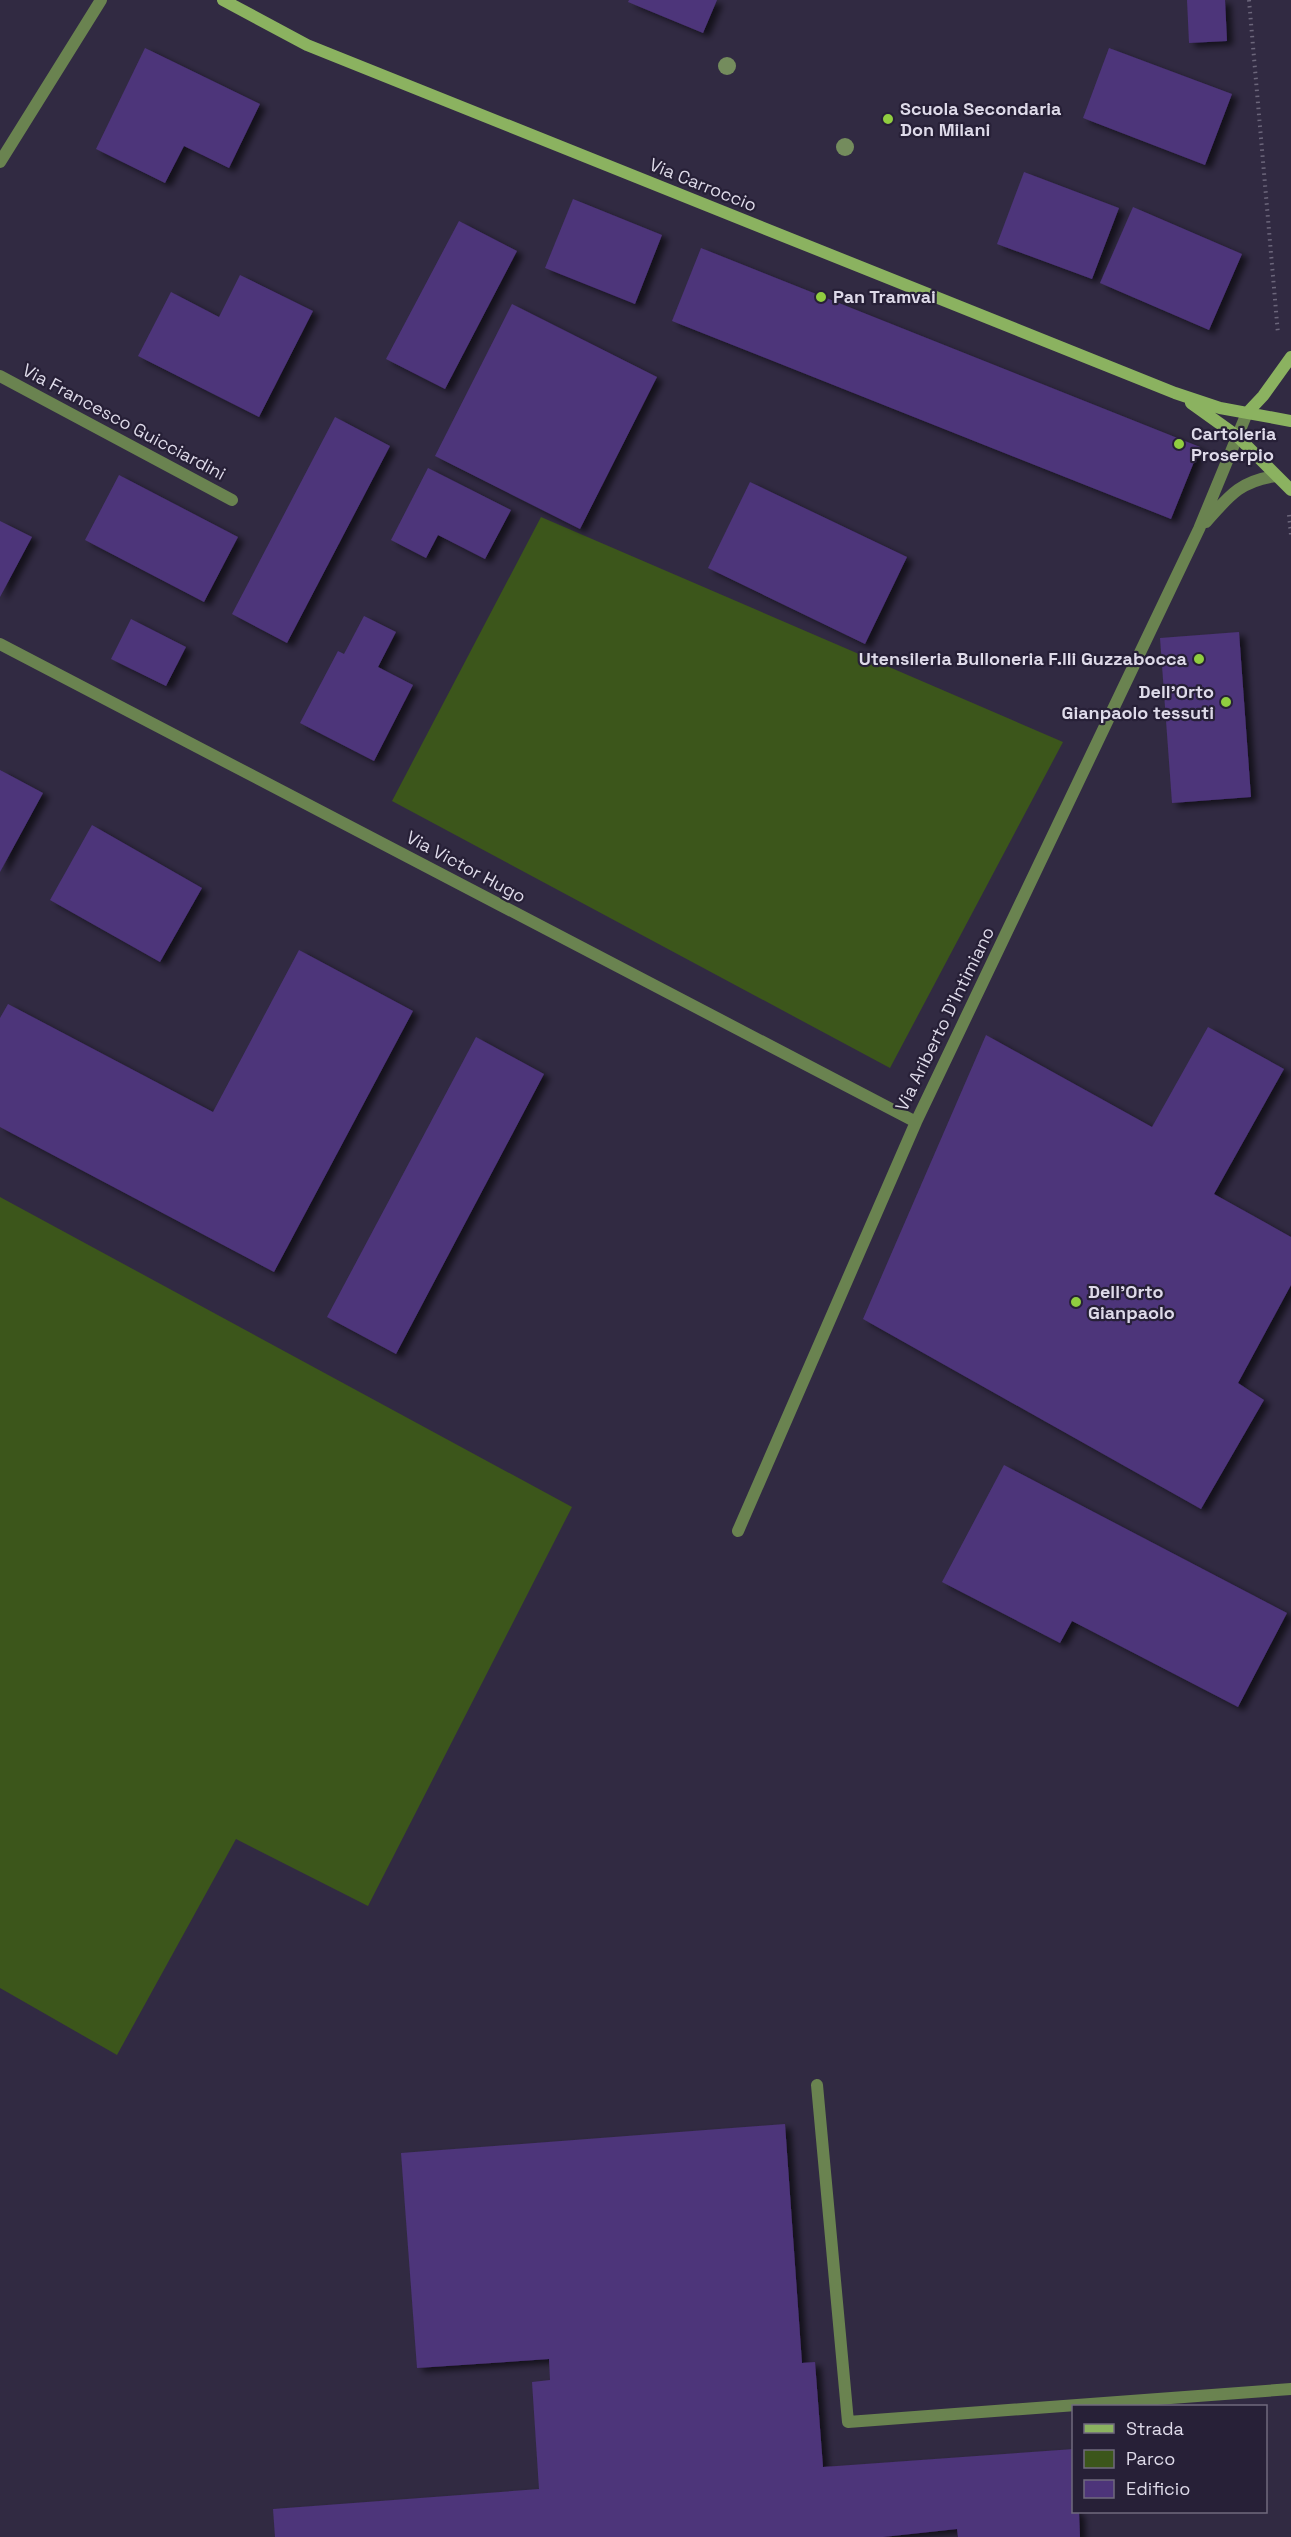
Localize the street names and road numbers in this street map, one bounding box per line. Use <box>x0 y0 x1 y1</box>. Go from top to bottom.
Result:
street label: Via Carroccio <box>646 153 760 217</box>
street label: Via Francesco Guicciardini <box>19 358 230 485</box>
street label: Via Victor Hugo <box>402 825 530 908</box>
street label: Via Ariberto D'Intimiano <box>890 923 999 1115</box>

